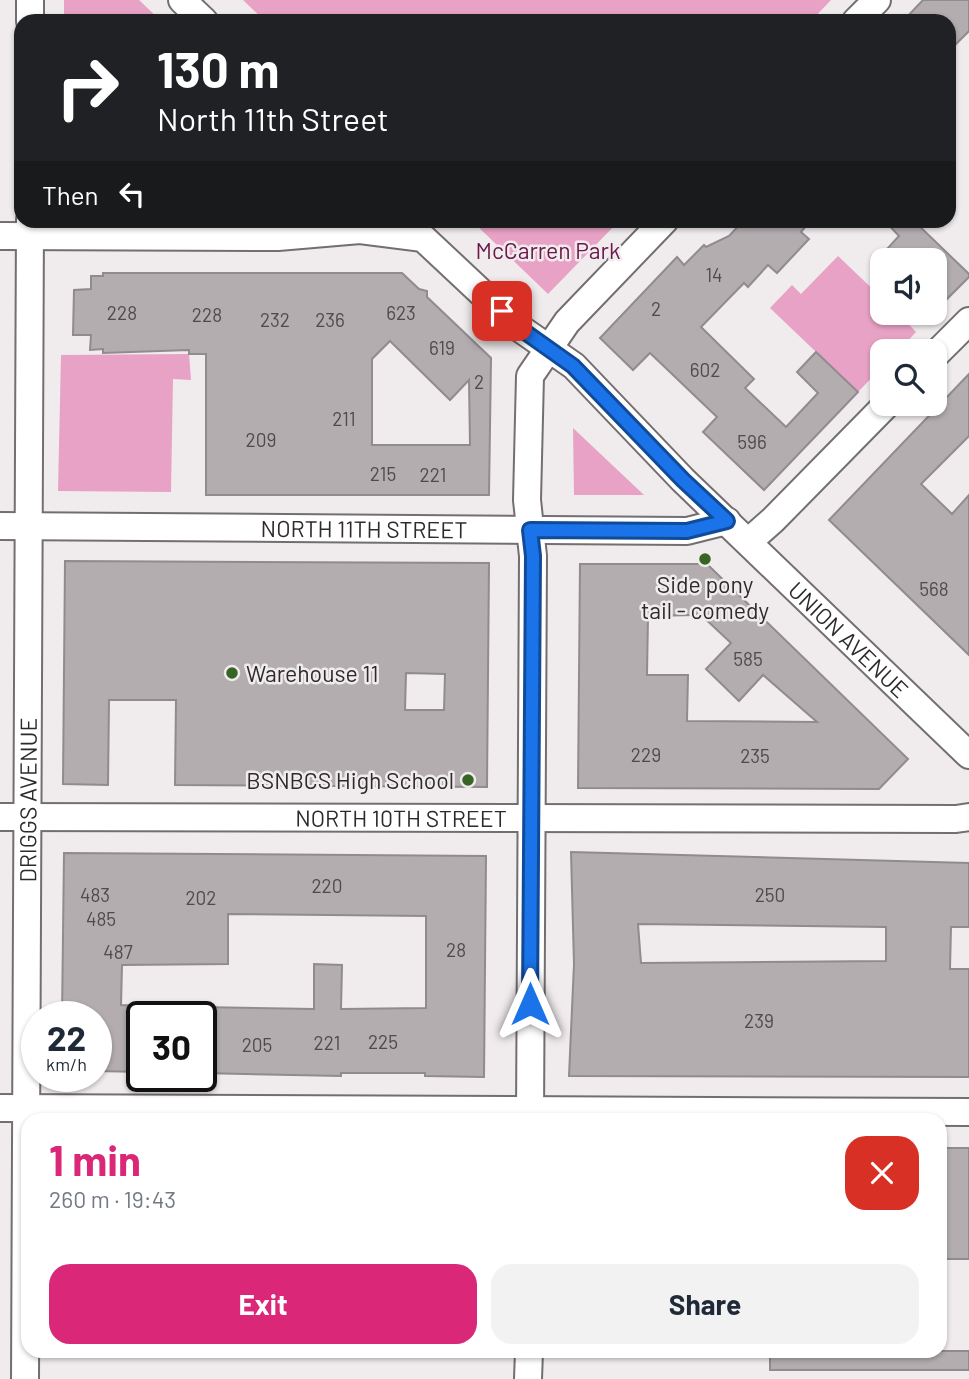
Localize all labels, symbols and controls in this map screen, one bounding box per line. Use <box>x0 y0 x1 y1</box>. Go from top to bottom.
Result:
text: 130 m <box>157 39 279 98</box>
icon: right <box>42 42 133 133</box>
text: North 11th Street <box>157 99 389 137</box>
icon: left <box>113 175 151 213</box>
text: Then <box>42 179 99 210</box>
park label: McCarren Park <box>475 236 621 264</box>
map controls <box>870 248 947 416</box>
button: sound <box>870 248 947 325</box>
house number: 14 <box>705 263 723 286</box>
pin <box>472 281 532 341</box>
icon: arrive <box>483 292 521 330</box>
house number: 2 <box>651 297 661 320</box>
house number: 228 <box>107 301 137 324</box>
house number: 623 <box>386 301 416 324</box>
house number: 228 <box>192 303 222 326</box>
house number: 232 <box>260 308 290 331</box>
house number: 236 <box>315 308 345 331</box>
house number: 619 <box>429 336 455 359</box>
button: search <box>870 339 947 416</box>
house number: 602 <box>690 358 720 381</box>
house number: 2 <box>474 370 484 393</box>
house number: 211 <box>332 407 356 430</box>
house number: 209 <box>246 428 276 451</box>
house number: 596 <box>737 430 767 453</box>
house number: 215 <box>370 462 396 485</box>
house number: 221 <box>420 463 446 486</box>
street label: NORTH 11TH STREET <box>261 514 467 543</box>
marker: Side pony tail - comedy <box>697 551 713 567</box>
place label: Side pony tail - comedy <box>641 570 770 624</box>
street label: UNION AVENUE <box>783 576 915 703</box>
house number: 568 <box>919 577 949 600</box>
house number: 585 <box>733 647 763 670</box>
place label: Warehouse 11 <box>246 659 379 687</box>
marker: Warehouse 11 <box>224 665 240 681</box>
street label: DRIGGS AVENUE <box>13 717 42 883</box>
house number: 229 <box>631 743 661 766</box>
house number: 235 <box>740 744 770 767</box>
place label: BSNBCS High School <box>246 766 454 794</box>
marker: BSNBCS High School <box>460 772 476 788</box>
street label: NORTH 10TH STREET <box>295 804 507 832</box>
house number: 220 <box>311 874 343 897</box>
house number: 483 <box>80 883 110 906</box>
house number: 250 <box>755 883 785 906</box>
house number: 202 <box>185 886 217 909</box>
house number: 485 <box>86 907 116 930</box>
house number: 28 <box>446 938 466 961</box>
house number: 487 <box>103 940 133 963</box>
position arrow <box>493 967 567 1041</box>
speed limit sign: 30 <box>126 1001 217 1092</box>
house number: 239 <box>744 1009 774 1032</box>
text: 22 <box>47 1016 86 1058</box>
house number: 225 <box>368 1030 398 1053</box>
house number: 221 <box>314 1031 340 1054</box>
house number: 205 <box>242 1033 272 1056</box>
text: km/h <box>46 1053 87 1075</box>
text: 1 min <box>49 1134 141 1184</box>
button: close <box>845 1136 919 1210</box>
text: 260 m · 19:43 <box>49 1185 176 1213</box>
button: Exit <box>49 1264 477 1344</box>
button: Share <box>491 1264 919 1344</box>

